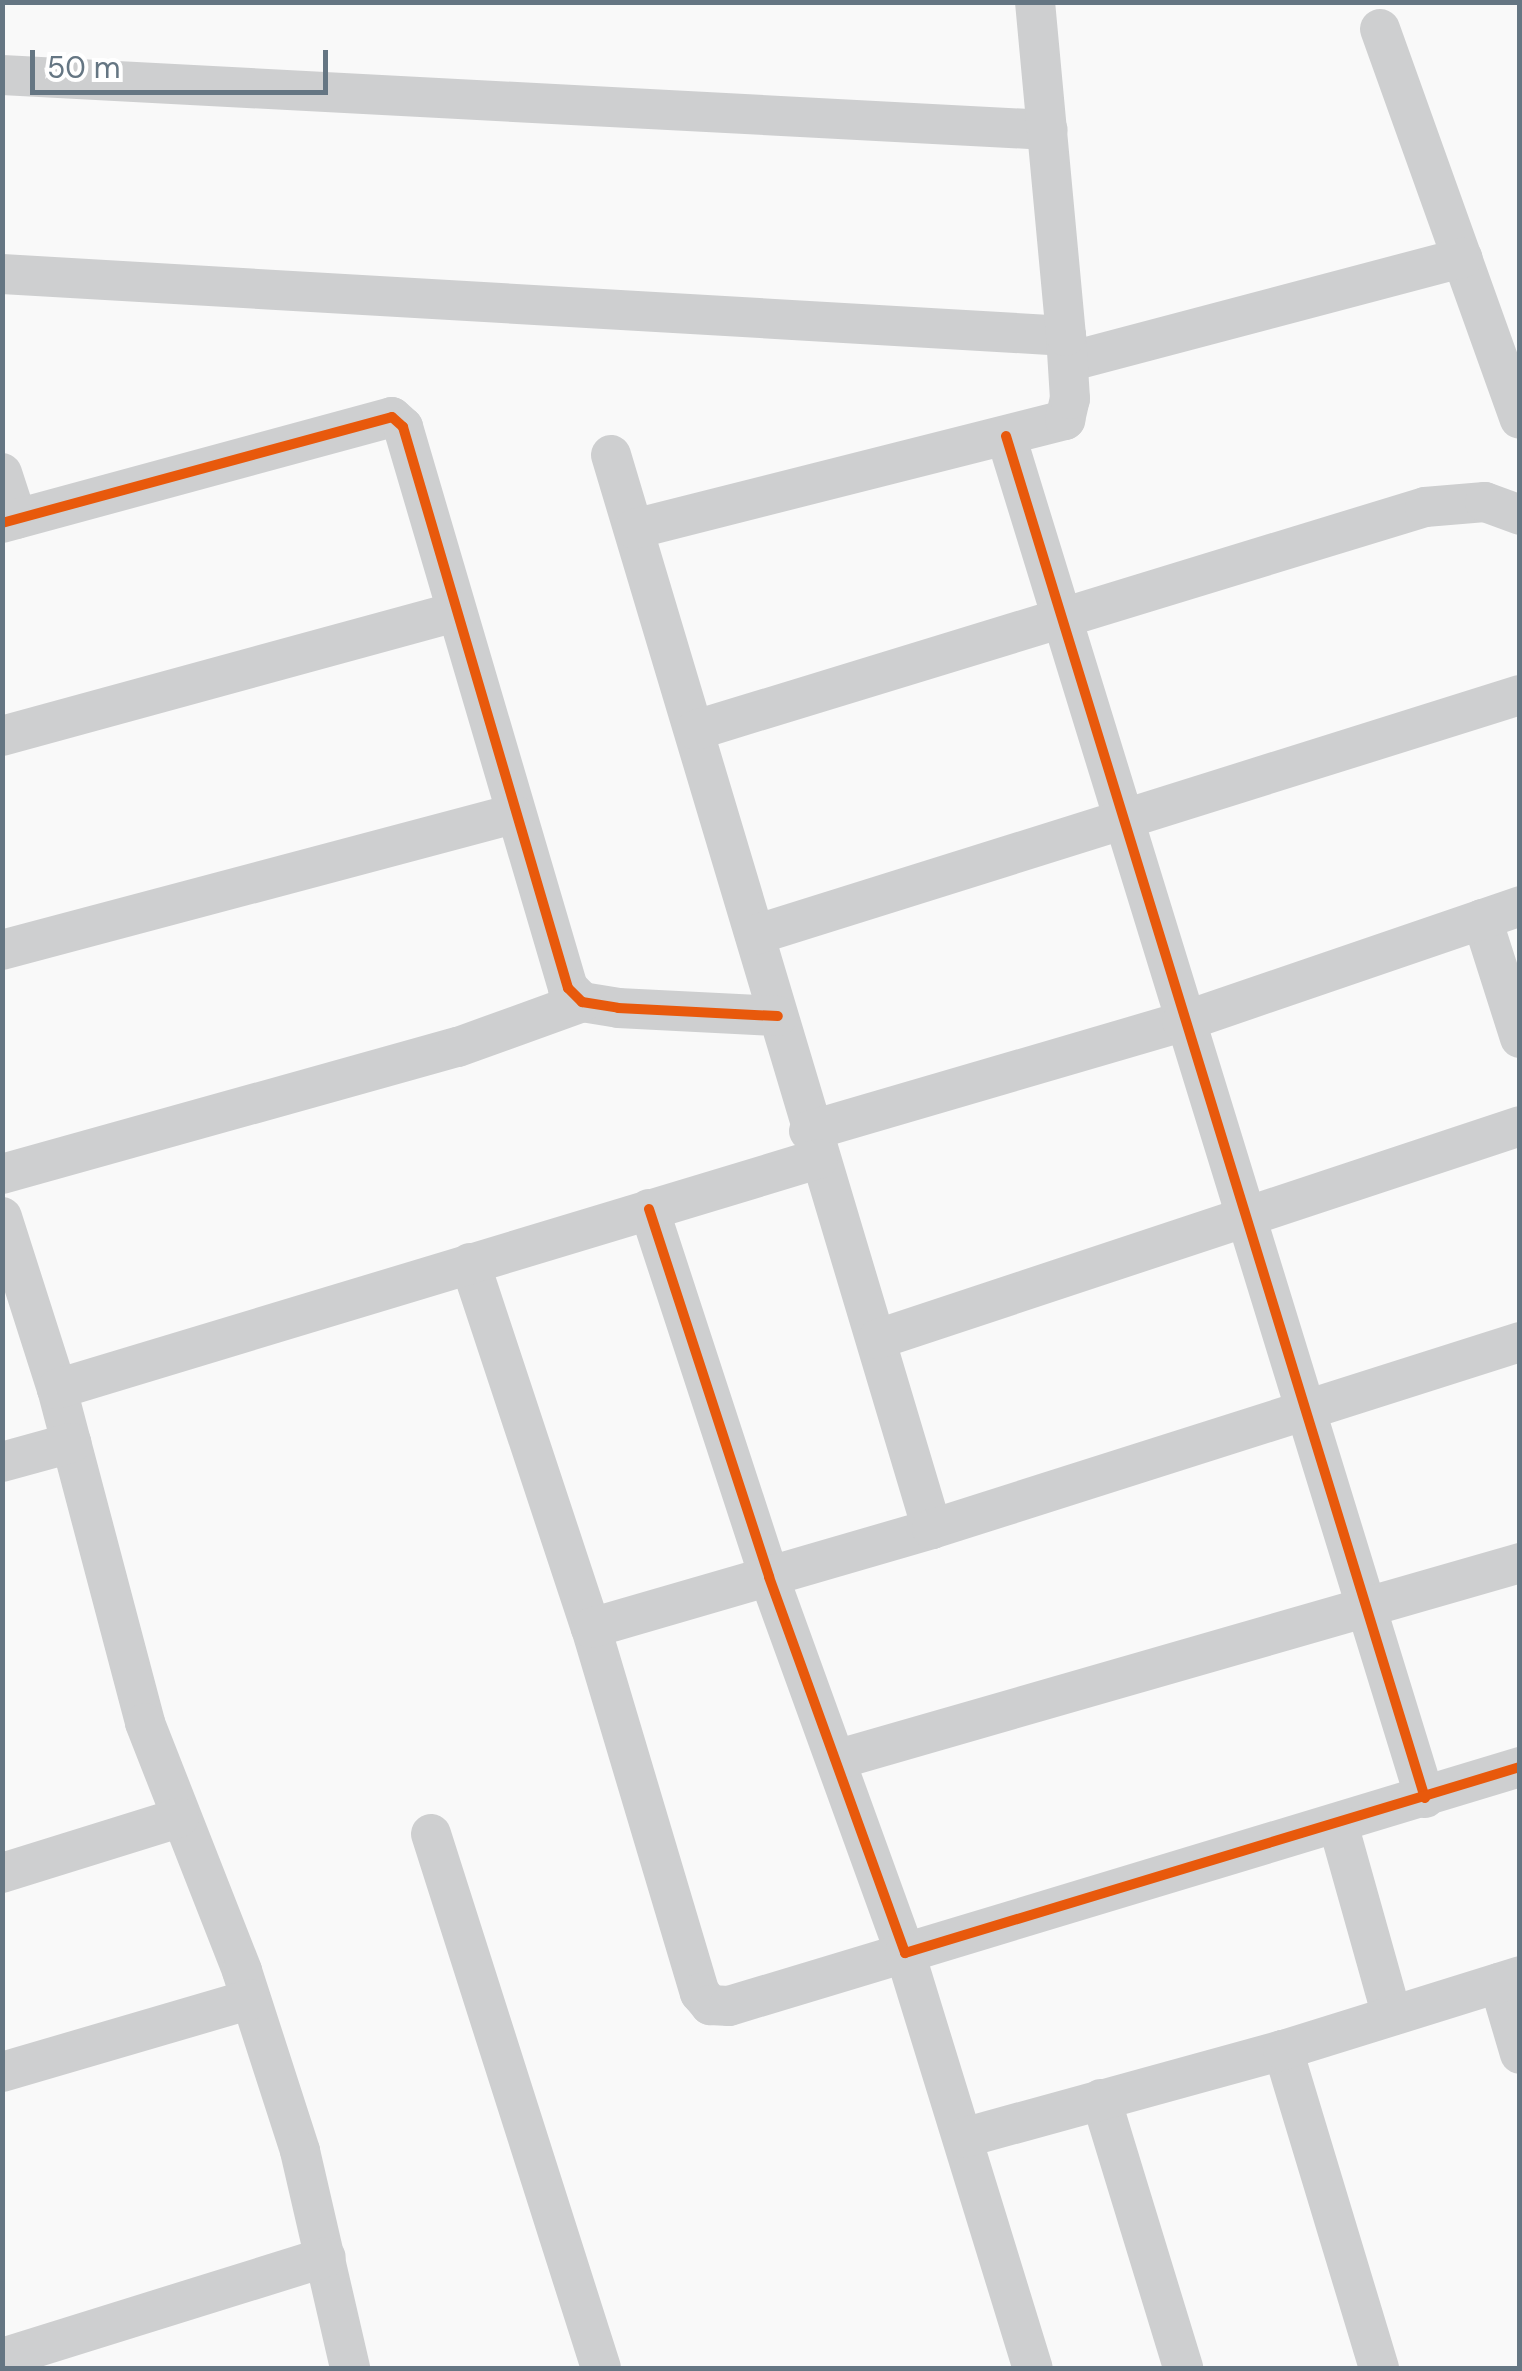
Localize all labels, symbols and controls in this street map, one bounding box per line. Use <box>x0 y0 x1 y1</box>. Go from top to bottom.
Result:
scale bar <box>35 30 332 92</box>
text: 50 m <box>47 48 121 87</box>

